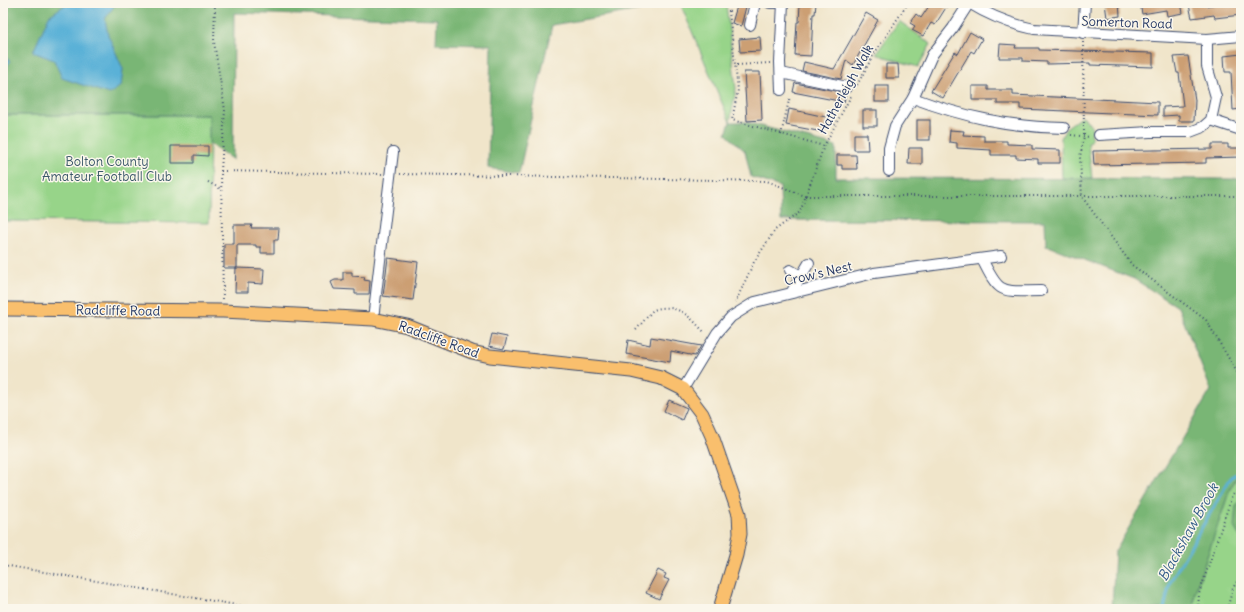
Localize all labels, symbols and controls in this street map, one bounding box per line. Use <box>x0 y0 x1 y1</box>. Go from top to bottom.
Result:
street label: Somerton Road <box>1081 12 1173 33</box>
street label: Hatherleigh Walk <box>814 41 877 137</box>
park label: Bolton County Amateur Football Club <box>42 153 172 185</box>
street label: Crow's Nest <box>783 257 854 290</box>
street label: Radcliffe Road <box>76 301 161 320</box>
street label: Radcliffe Road <box>396 317 482 362</box>
water label: Blackshaw Brook <box>1154 479 1223 584</box>

